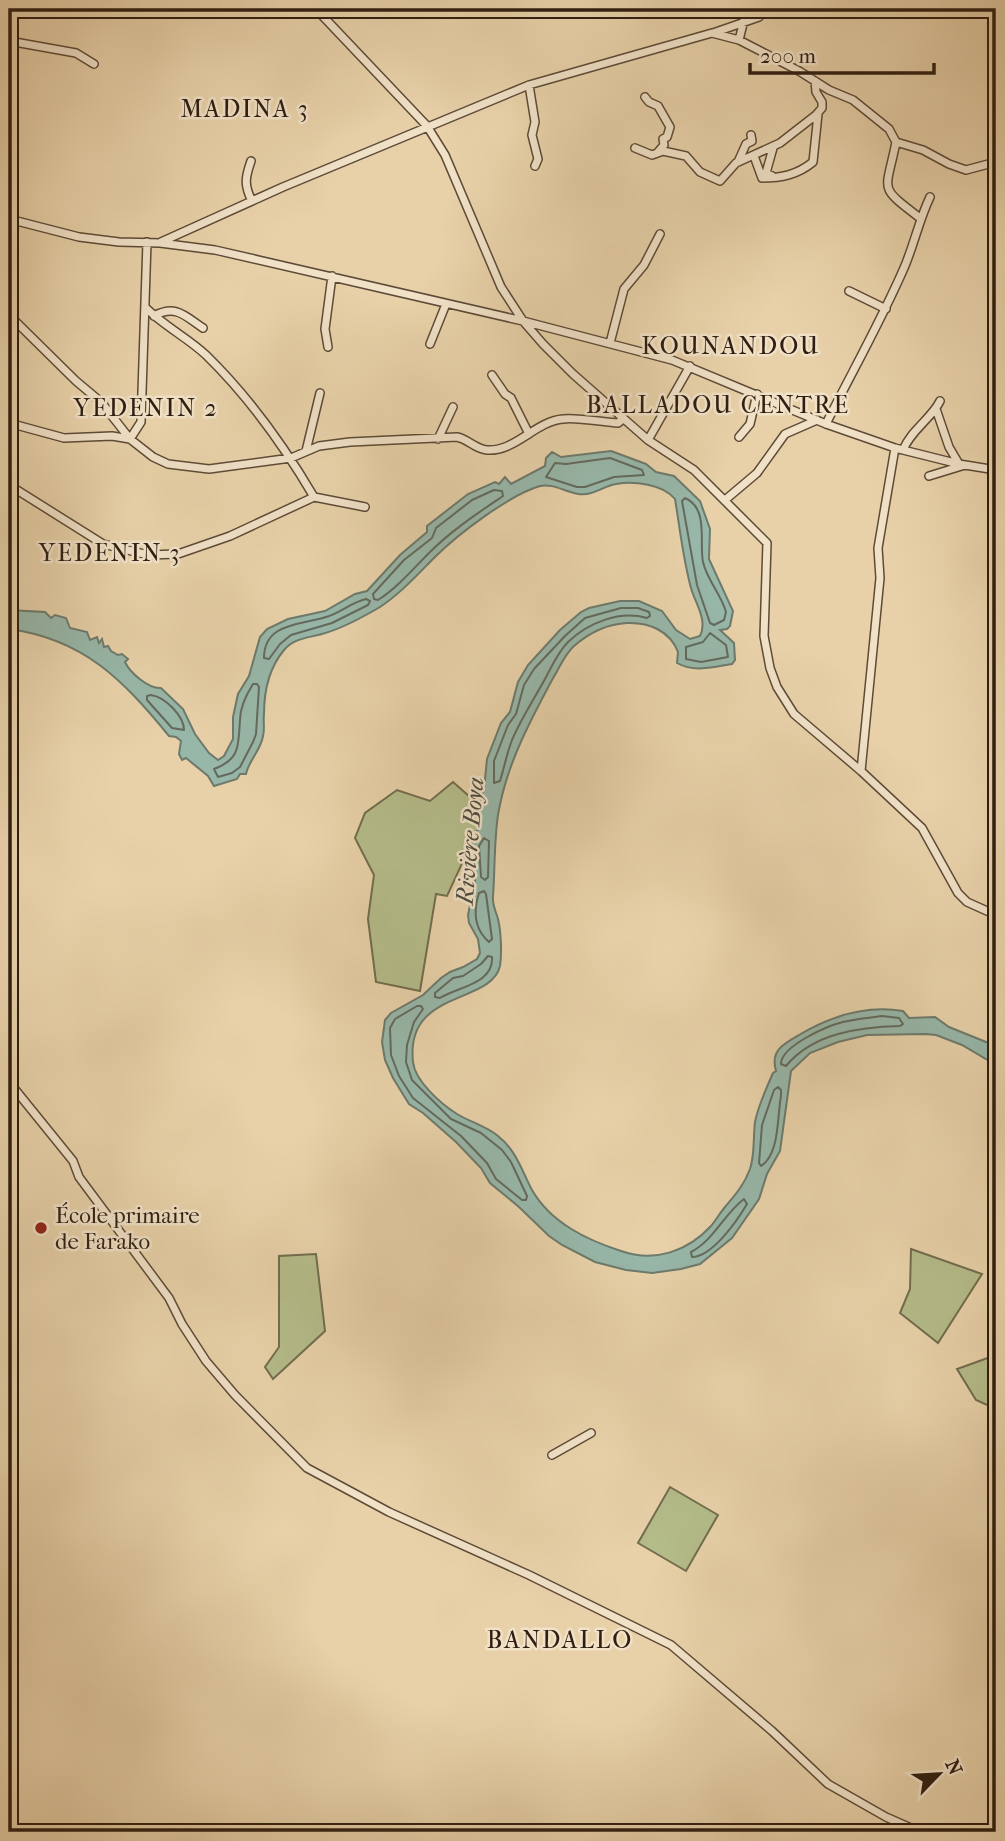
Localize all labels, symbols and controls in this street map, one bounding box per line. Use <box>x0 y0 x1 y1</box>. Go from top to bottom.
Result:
scale bar <box>750 32 933 76</box>
text: 200 m <box>760 44 816 68</box>
district label: MADINA 3 <box>180 95 310 123</box>
district label: KOUNANDOU <box>641 332 821 360</box>
district label: BALLADOU CENTRE <box>586 391 850 419</box>
district label: YEDENIN 2 <box>72 394 219 422</box>
district label: YEDENIN 3 <box>38 539 181 567</box>
water label: Rivière Boya <box>450 776 490 908</box>
place label: École primaire de Farako <box>55 1202 200 1255</box>
marker: École primaire de Farako <box>33 1220 49 1236</box>
district label: BANDALLO <box>487 1626 633 1654</box>
north arrow <box>904 1740 974 1810</box>
text: N <box>940 1756 967 1779</box>

